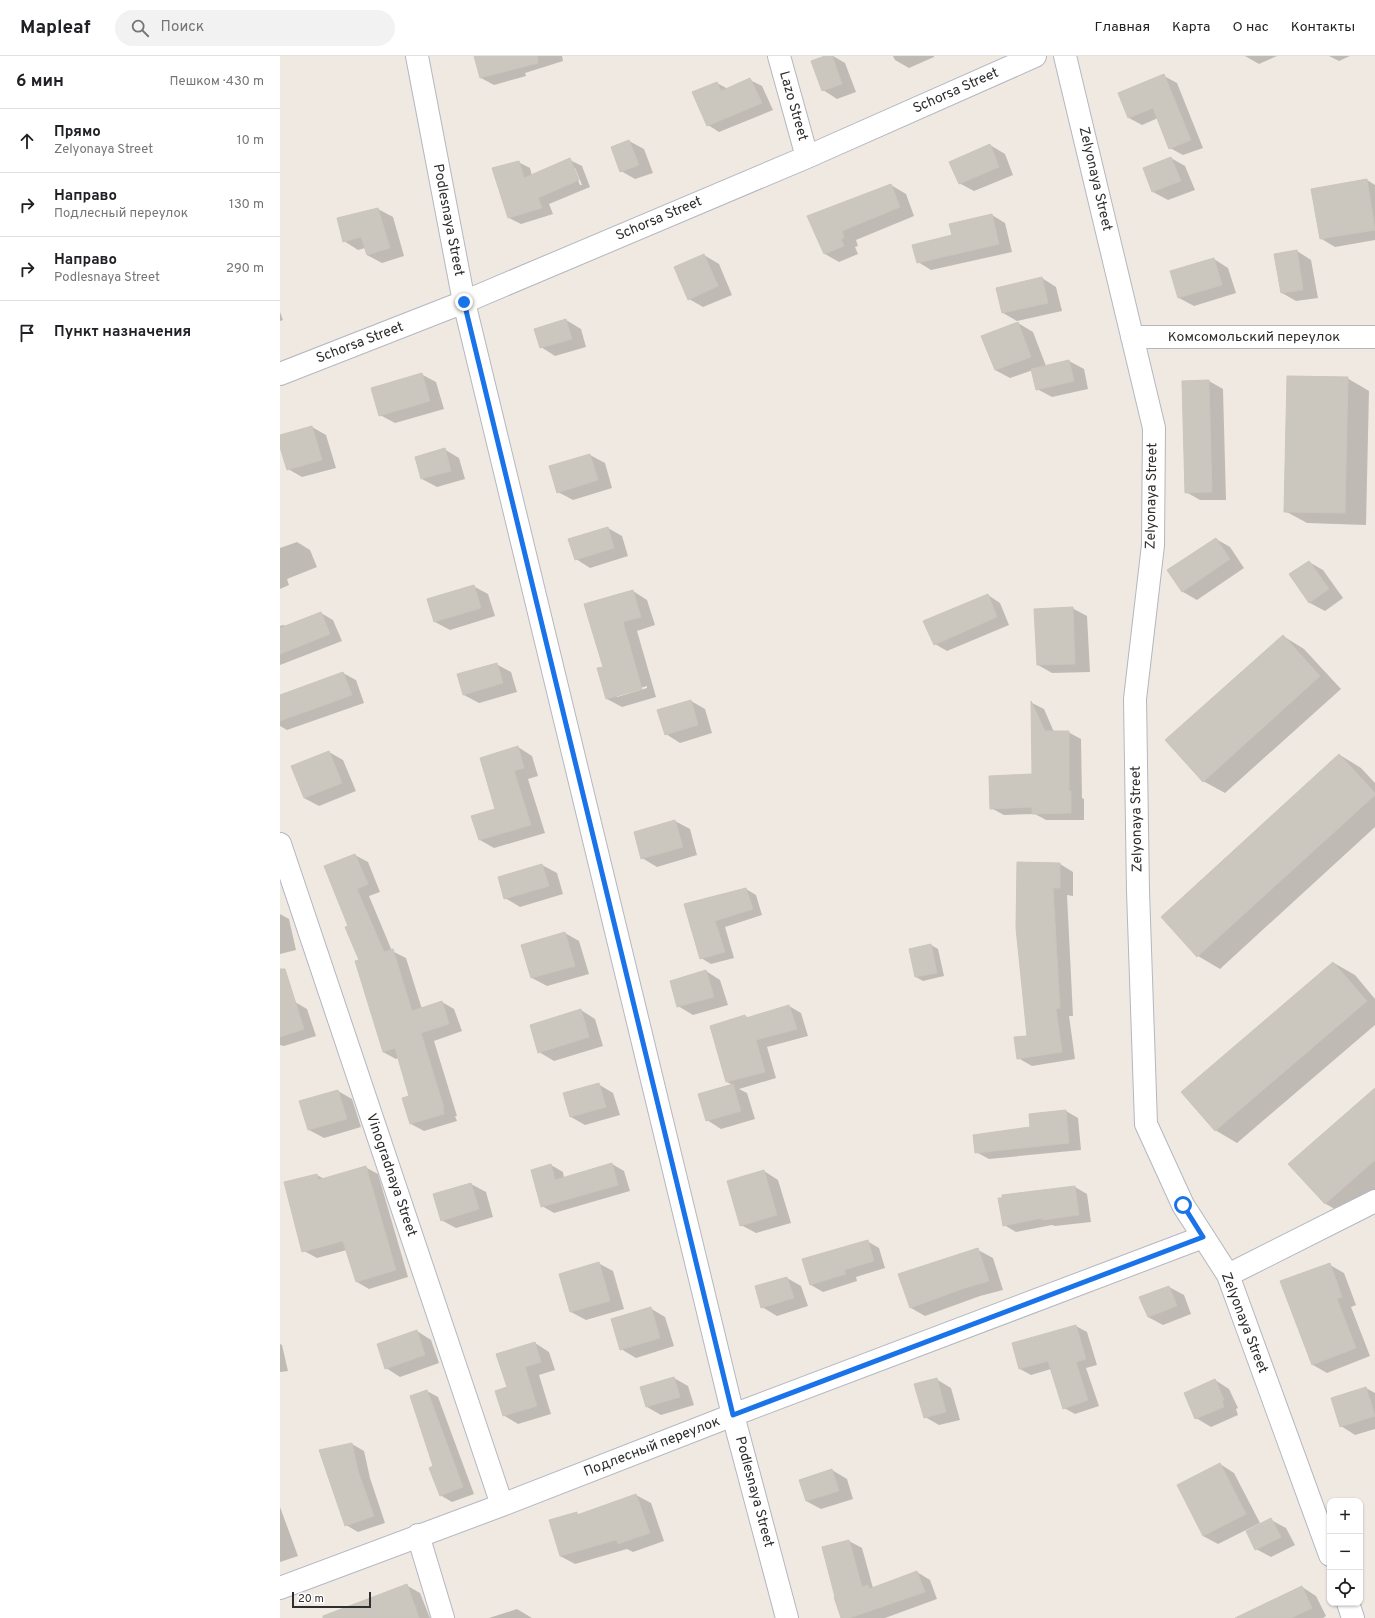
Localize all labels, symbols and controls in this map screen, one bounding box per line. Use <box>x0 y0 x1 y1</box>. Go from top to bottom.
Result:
search box <box>115 10 395 46</box>
text: Mapleaf <box>20 16 91 40</box>
icon: search <box>129 17 151 39</box>
text: Поиск <box>161 18 204 37</box>
text: Главная <box>1095 19 1150 36</box>
text: Карта <box>1172 19 1210 36</box>
text: О нас <box>1232 19 1269 36</box>
text: Контакты <box>1291 19 1355 36</box>
street label: Schorsa Street <box>911 65 1001 117</box>
street label: Lazo Street <box>775 69 811 143</box>
text: 6 мин <box>16 71 64 93</box>
text: Пешком · 430 m <box>170 74 264 90</box>
text: Прямо <box>54 123 101 142</box>
street label: Zelyonaya Street <box>1075 125 1115 233</box>
icon: ahead <box>16 130 38 152</box>
text: 10 m <box>237 133 264 149</box>
text: Zelyonaya Street <box>54 142 153 158</box>
street label: Podlesnaya Street <box>429 162 467 278</box>
text: Направо <box>54 187 117 206</box>
street label: Schorsa Street <box>613 193 705 245</box>
icon: right <box>16 194 38 216</box>
text: 130 m <box>229 197 264 213</box>
text: Подлесный переулок <box>54 206 188 222</box>
text: Направо <box>54 251 117 270</box>
icon: right <box>16 258 38 280</box>
text: 290 m <box>226 261 264 277</box>
text: Podlesnaya Street <box>54 270 160 286</box>
route end <box>455 293 473 311</box>
street label: Schorsa Street <box>314 319 406 367</box>
icon: arrive <box>16 322 38 344</box>
text: Пункт назначения <box>54 323 191 342</box>
street label: Комсомольский переулок <box>1168 329 1340 346</box>
street label: Zelyonaya Street <box>1143 443 1161 549</box>
street label: Zelyonaya Street <box>1128 766 1146 872</box>
street label: Vinogradnaya Street <box>362 1111 420 1239</box>
route start <box>1174 1196 1192 1214</box>
street label: Zelyonaya Street <box>1217 1270 1271 1376</box>
street label: Подлесный переулок <box>582 1413 722 1481</box>
street label: Podlesnaya Street <box>731 1435 777 1549</box>
map controls <box>1327 1498 1363 1606</box>
button: + <box>1327 1498 1363 1534</box>
button: − <box>1327 1534 1363 1570</box>
button: locate <box>1327 1570 1363 1606</box>
scale bar <box>292 1590 371 1609</box>
text: 20 m <box>298 1592 324 1606</box>

